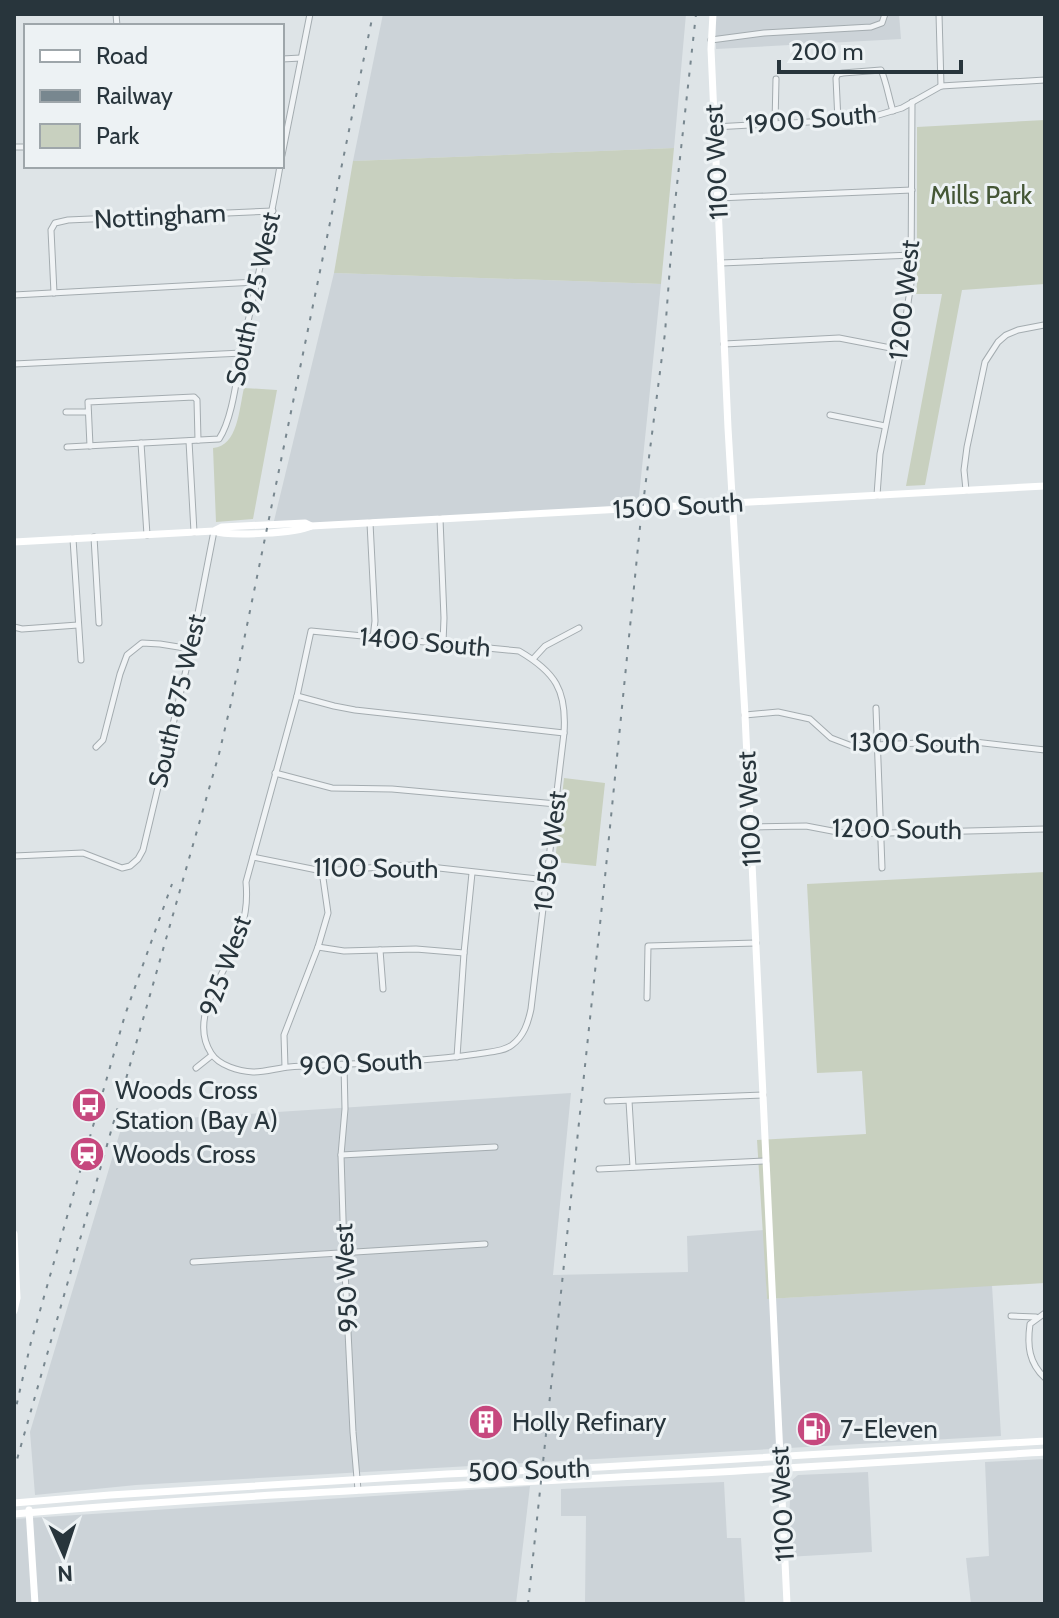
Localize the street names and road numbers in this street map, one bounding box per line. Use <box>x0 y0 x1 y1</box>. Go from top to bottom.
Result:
street label: 1900 South <box>744 97 878 141</box>
street label: 1100 West <box>697 103 735 221</box>
street label: Nottingham <box>93 197 227 235</box>
street label: South 925 West <box>219 209 287 389</box>
street label: 1200 West <box>882 238 926 362</box>
street label: 1500 South <box>612 487 744 525</box>
street label: South 875 West <box>142 611 213 791</box>
street label: 1400 South <box>358 620 492 664</box>
street label: 1300 South <box>849 726 981 760</box>
street label: 1100 West <box>730 750 768 868</box>
street label: 1050 West <box>527 789 573 913</box>
street label: 1200 South <box>832 812 962 846</box>
street label: 1100 South <box>313 851 439 885</box>
street label: 925 West <box>192 911 258 1021</box>
street label: 900 South <box>299 1044 423 1082</box>
street label: 950 West <box>327 1222 365 1333</box>
street label: 1100 West <box>763 1445 801 1563</box>
street label: 500 South <box>467 1452 591 1488</box>

